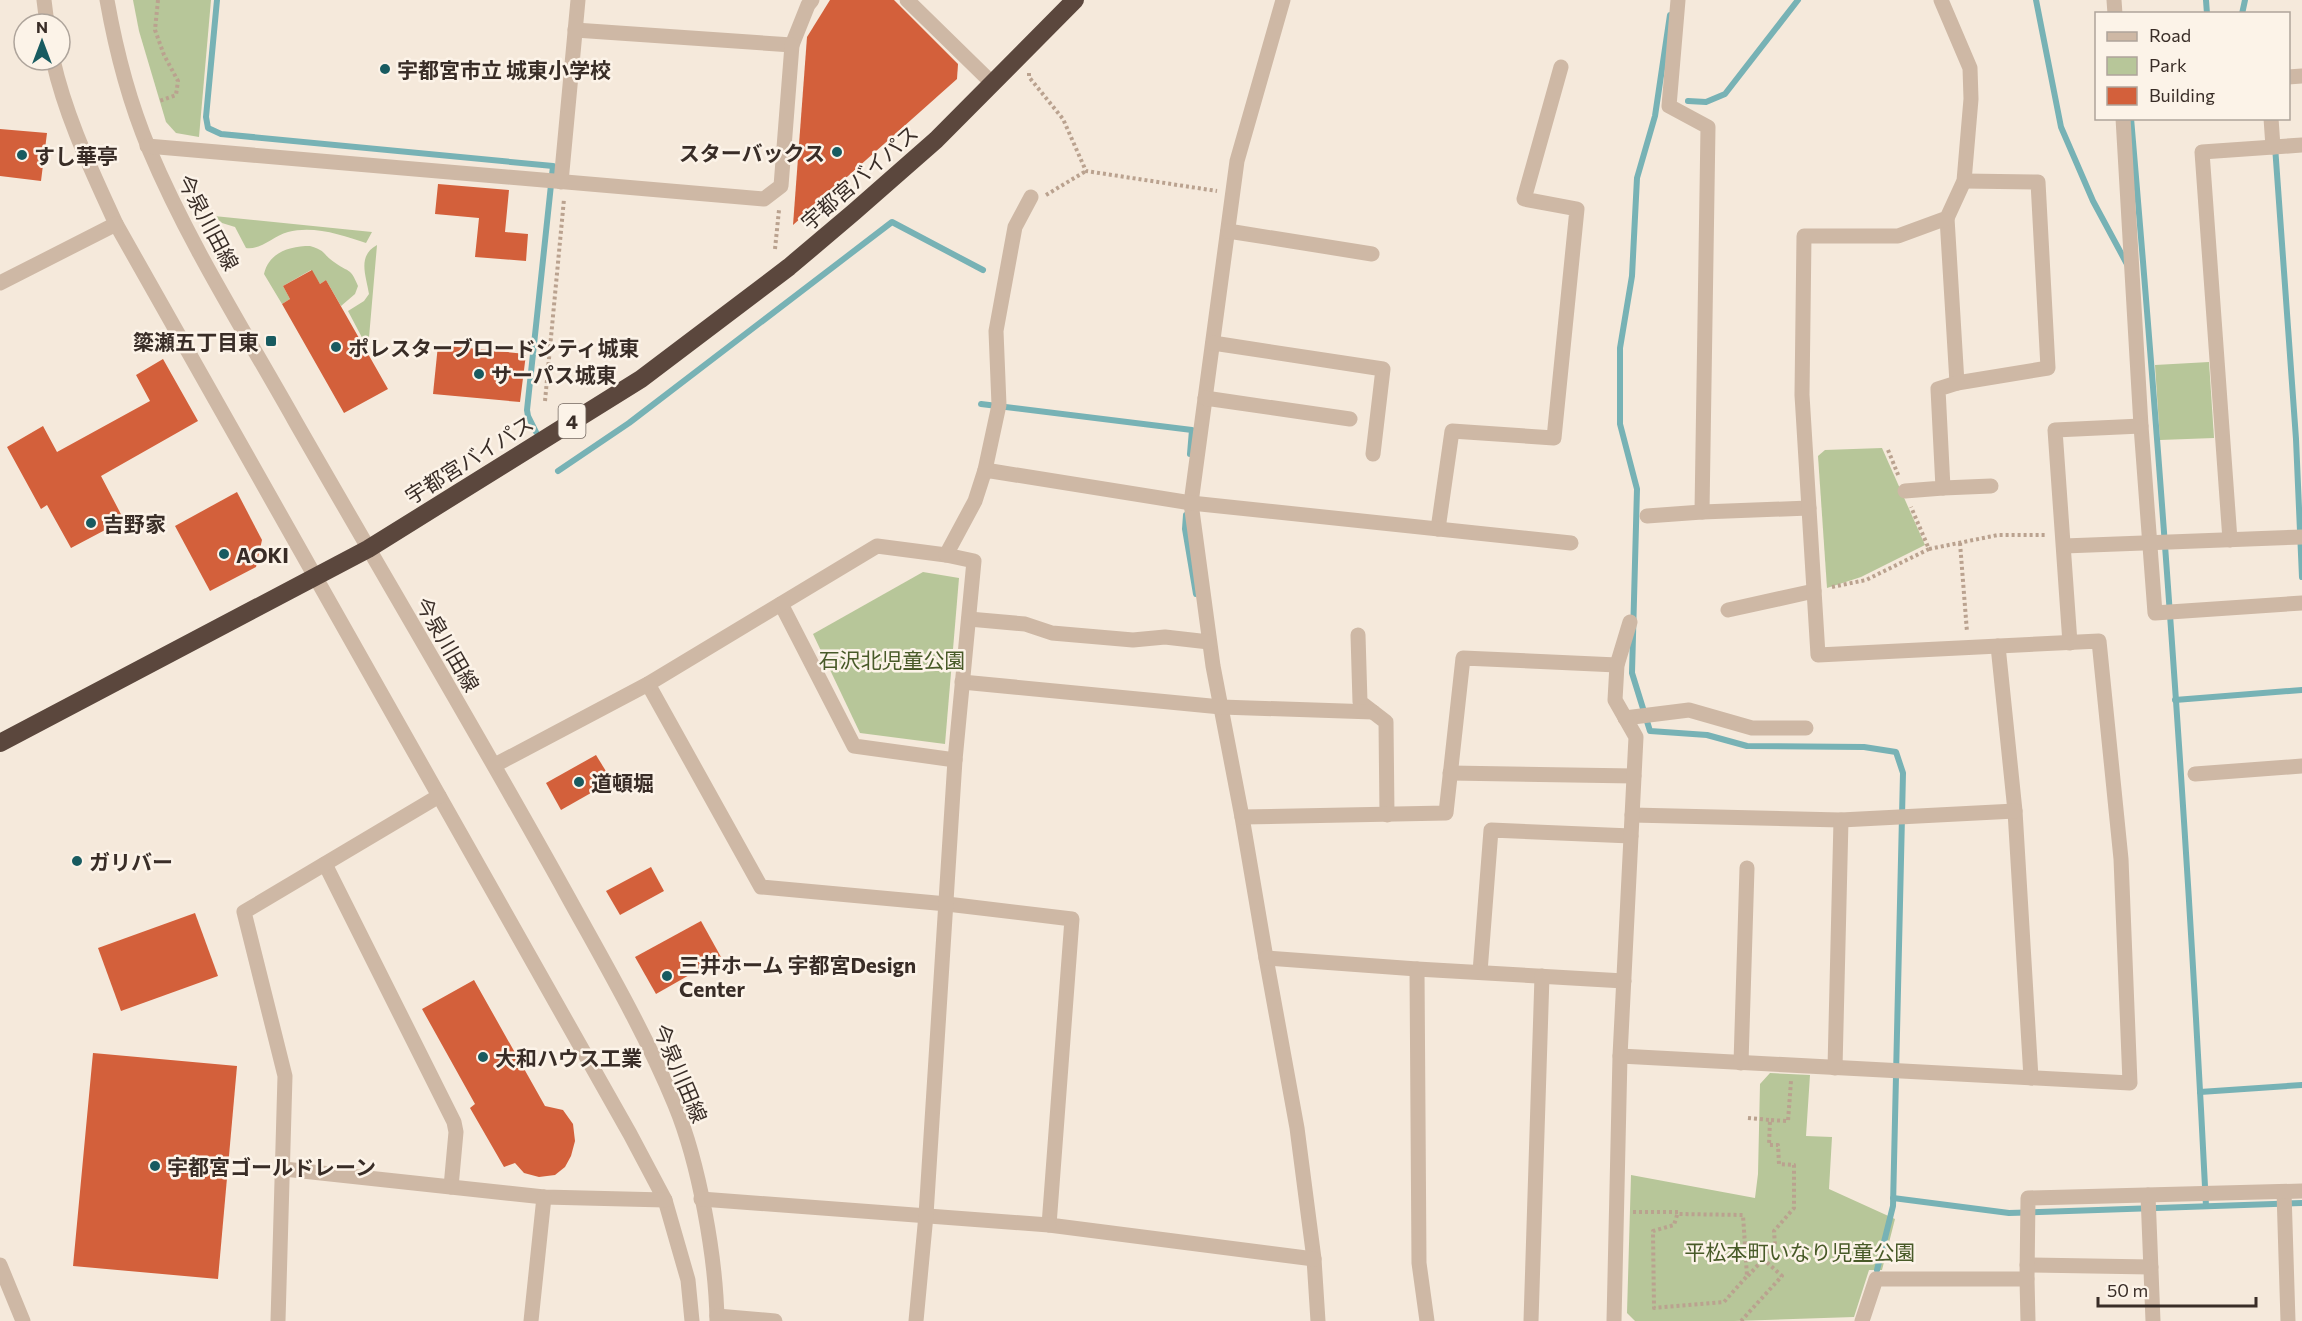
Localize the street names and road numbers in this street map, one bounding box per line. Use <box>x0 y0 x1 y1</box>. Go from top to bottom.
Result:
street label: 宇都宮バイパス <box>795 119 923 235</box>
street label: 今泉川田線 <box>173 170 245 274</box>
road number: 4 <box>558 404 586 438</box>
street label: 宇都宮バイパス <box>400 410 538 508</box>
street label: 今泉川田線 <box>411 592 485 696</box>
street label: 今泉川田線 <box>649 1020 713 1126</box>

